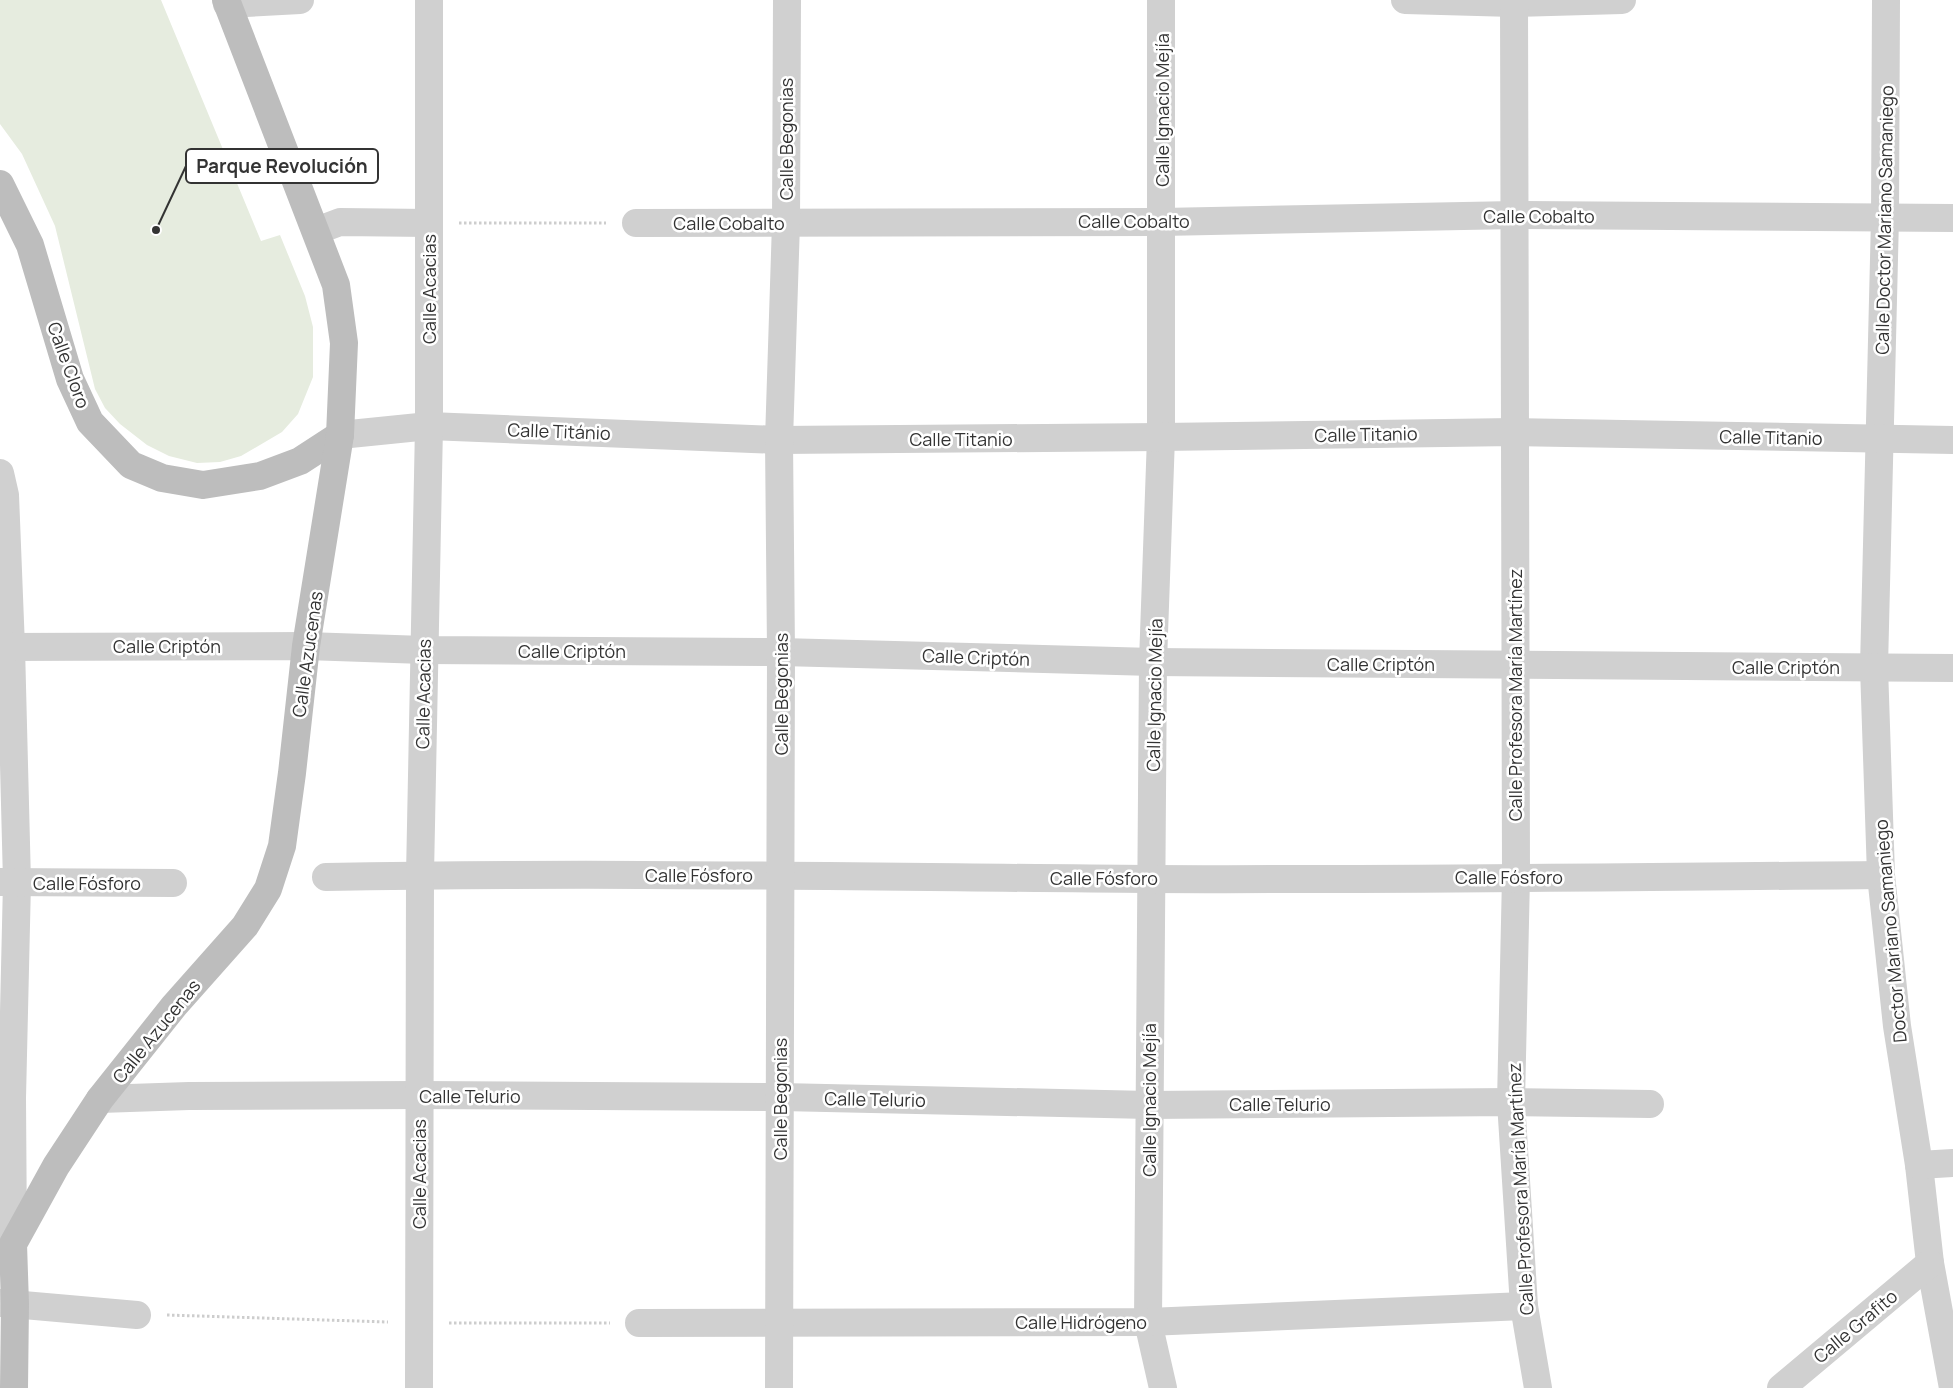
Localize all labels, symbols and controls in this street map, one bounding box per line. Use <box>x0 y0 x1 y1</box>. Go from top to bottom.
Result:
street label: Calle Ignacio Mejía <box>1150 33 1174 187</box>
street label: Calle Begonias <box>774 78 798 200</box>
street label: Calle Doctor Mariano Samaniego <box>1870 85 1898 355</box>
callout: Parque Revolución <box>186 149 378 183</box>
text: Parque Revolución <box>196 153 368 179</box>
street label: Calle Cobalto <box>1483 204 1595 228</box>
street label: Calle Cobalto <box>1078 209 1190 233</box>
street label: Calle Cobalto <box>673 211 785 235</box>
street label: Calle Acacias <box>417 234 441 344</box>
street label: Calle Cloro <box>42 319 96 411</box>
street label: Calle Titánio <box>507 417 611 445</box>
street label: Calle Titanio <box>1314 421 1418 447</box>
street label: Calle Titanio <box>1719 424 1823 450</box>
street label: Calle Titanio <box>909 427 1013 451</box>
street label: Calle Profesora María Martínez <box>1503 569 1527 821</box>
street label: Calle Azucenas <box>286 589 328 719</box>
street label: Calle Ignacio Mejía <box>1141 618 1167 772</box>
street label: Calle Begonias <box>769 633 793 755</box>
street label: Calle Criptón <box>113 634 221 658</box>
street label: Calle Acacias <box>410 639 436 749</box>
street label: Calle Criptón <box>518 639 626 663</box>
street label: Calle Criptón <box>922 643 1030 671</box>
street label: Calle Criptón <box>1327 652 1435 676</box>
street label: Calle Criptón <box>1732 655 1840 679</box>
street label: Doctor Mariano Samaniego <box>1868 818 1912 1044</box>
street label: Calle Fósforo <box>645 863 753 887</box>
street label: Calle Fósforo <box>1455 865 1563 889</box>
street label: Calle Fósforo <box>1050 866 1158 890</box>
street label: Calle Fósforo <box>33 871 141 895</box>
street label: Calle Azucenas <box>107 974 205 1088</box>
street label: Calle Ignacio Mejía <box>1137 1023 1161 1177</box>
street label: Calle Begonias <box>768 1038 792 1160</box>
street label: Calle Profesora María Martínez <box>1501 1062 1539 1316</box>
street label: Calle Telurio <box>419 1084 521 1108</box>
street label: Calle Telurio <box>824 1086 926 1112</box>
street label: Calle Telurio <box>1229 1092 1331 1116</box>
street label: Calle Acacias <box>407 1119 431 1229</box>
street label: Calle Grafito <box>1808 1284 1902 1368</box>
street label: Calle Hidrógeno <box>1015 1310 1147 1334</box>

